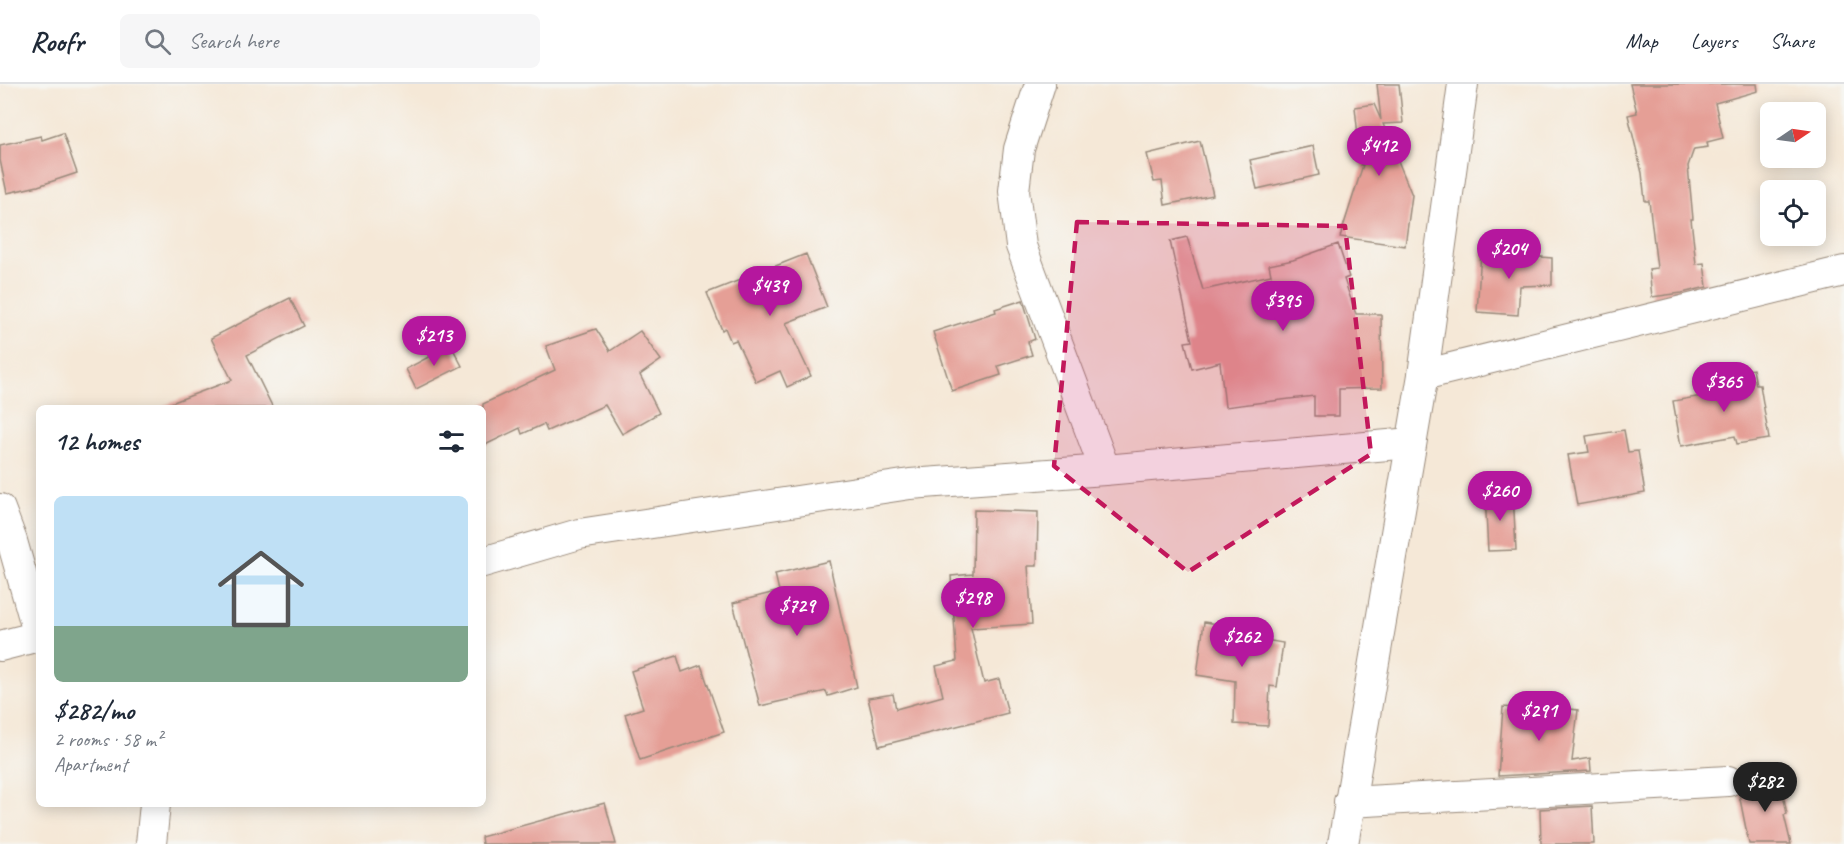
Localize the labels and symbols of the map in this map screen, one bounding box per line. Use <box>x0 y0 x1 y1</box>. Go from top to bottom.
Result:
north arrow <box>1760 102 1826 168</box>
pin: $412 <box>1343 126 1415 177</box>
pin: $204 <box>1473 229 1545 280</box>
pin: $439 <box>734 266 806 317</box>
pin: $395 <box>1247 281 1319 332</box>
pin: $213 <box>398 316 470 367</box>
pin: $365 <box>1688 362 1760 413</box>
pin: $260 <box>1464 471 1536 522</box>
pin: $298 <box>937 578 1009 629</box>
pin: $729 <box>761 586 833 637</box>
pin: $262 <box>1206 617 1278 668</box>
pin: $291 <box>1503 691 1575 742</box>
pin: $282 <box>1729 762 1801 813</box>

